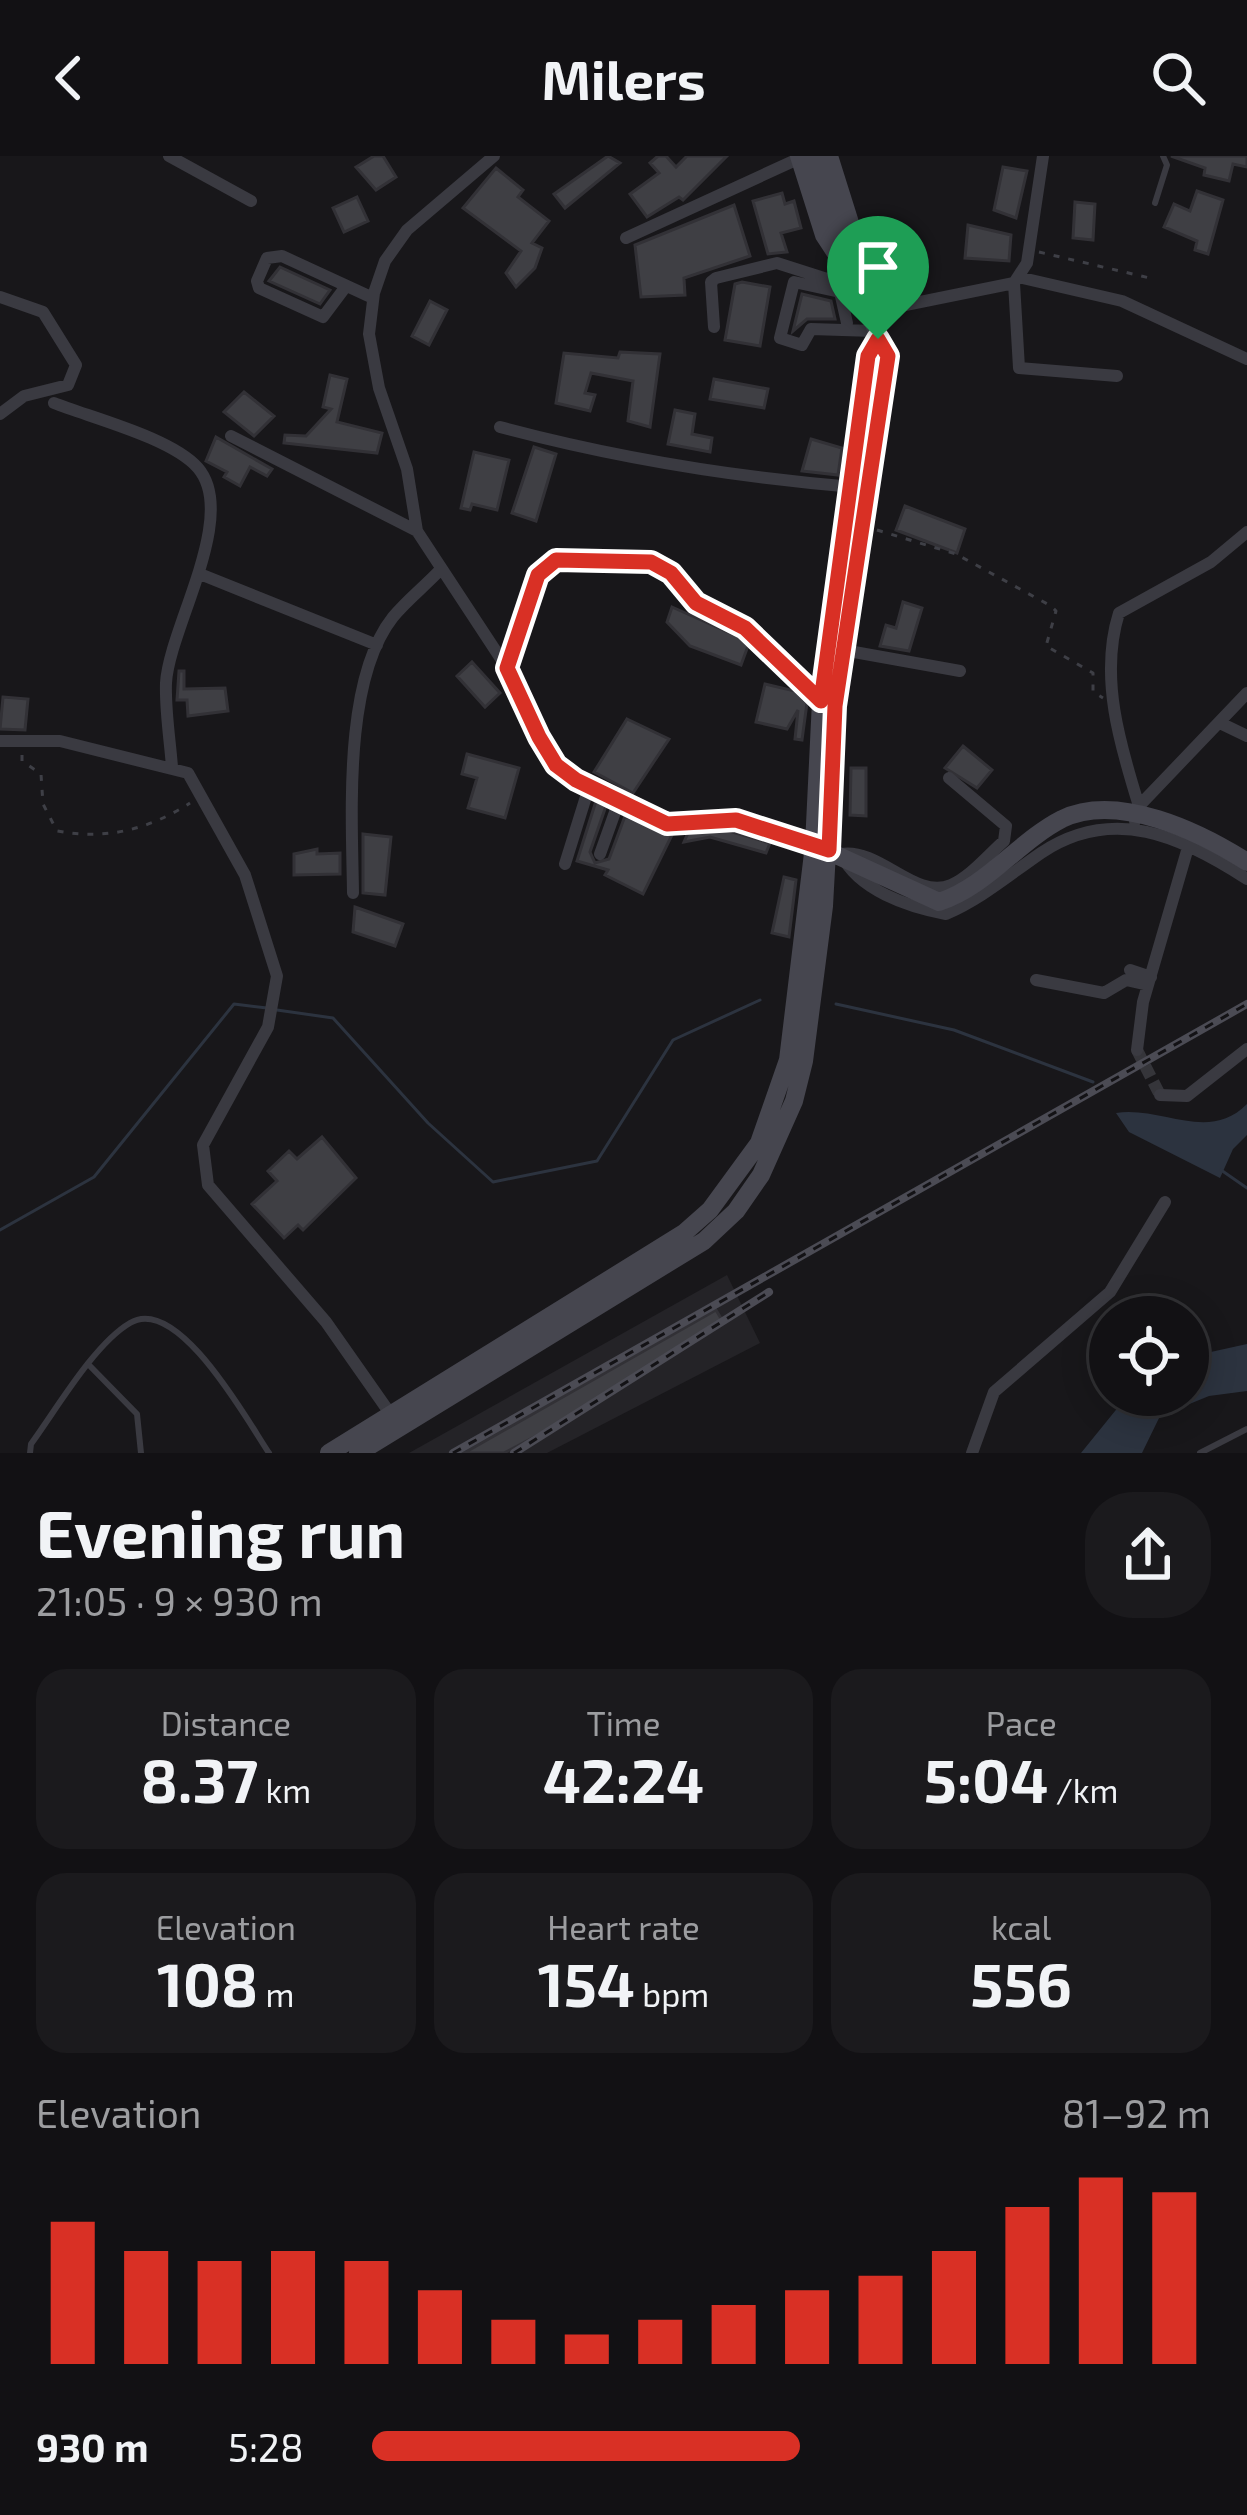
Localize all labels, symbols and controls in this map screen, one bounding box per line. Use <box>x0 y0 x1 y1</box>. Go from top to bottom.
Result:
icon: back <box>36 45 102 111</box>
icon: search <box>1145 45 1211 111</box>
text: Milers <box>541 46 706 111</box>
pin <box>827 216 929 339</box>
icon: arrive <box>845 234 911 300</box>
map controls <box>1089 1296 1209 1416</box>
button: locate <box>1089 1296 1209 1416</box>
text: Evening run <box>36 1492 405 1571</box>
button: share <box>1085 1492 1211 1618</box>
text: 21:05 · 9 × 930 m <box>36 1577 323 1624</box>
text: Distance <box>161 1703 291 1743</box>
text: Time <box>586 1703 660 1743</box>
text: Pace <box>986 1703 1057 1743</box>
text: 8.37 <box>140 1743 258 1815</box>
text: 42:24 <box>543 1743 704 1815</box>
text: 5:04 <box>924 1743 1048 1815</box>
text: km <box>258 1770 311 1810</box>
text: /km <box>1048 1770 1119 1810</box>
text: Elevation <box>156 1907 296 1947</box>
text: Heart rate <box>547 1907 700 1947</box>
text: kcal <box>991 1907 1051 1947</box>
text: 108 <box>157 1947 258 2019</box>
text: 154 <box>538 1947 635 2019</box>
text: 556 <box>970 1947 1072 2019</box>
text: m <box>258 1974 295 2014</box>
text: bpm <box>635 1974 709 2014</box>
text: Elevation <box>36 2089 201 2136</box>
text: 81–92 m <box>1062 2089 1211 2136</box>
text: 930 m <box>36 2423 149 2470</box>
text: 5:28 <box>228 2423 304 2470</box>

